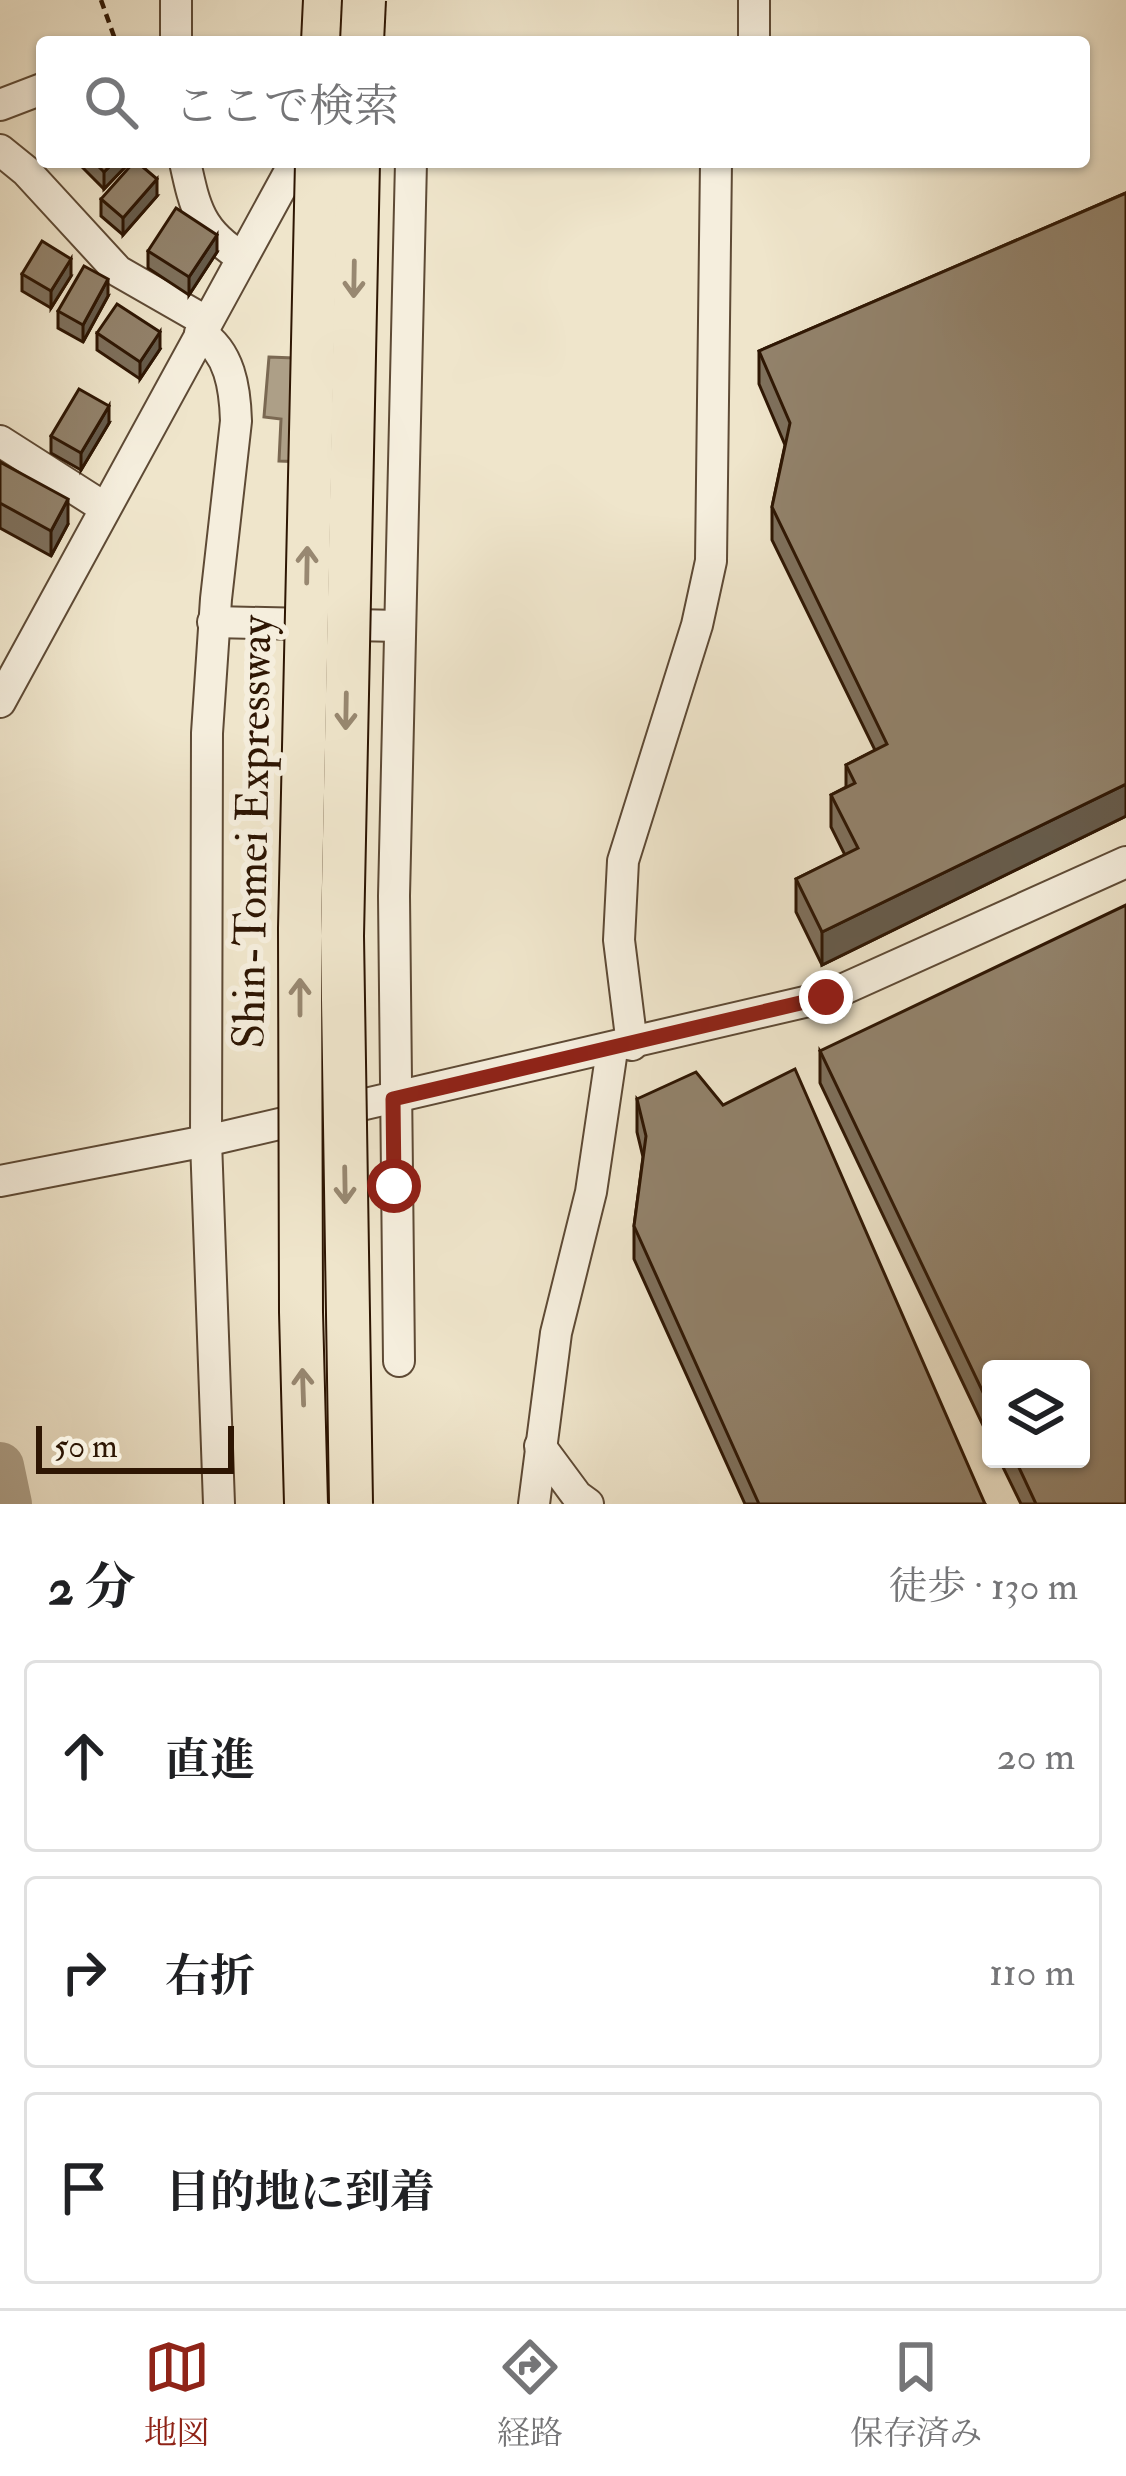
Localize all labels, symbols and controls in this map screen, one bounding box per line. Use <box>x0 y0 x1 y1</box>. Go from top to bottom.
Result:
search box <box>36 36 1090 168</box>
icon: search <box>78 69 144 135</box>
text: ここで検索 <box>174 79 399 135</box>
one-way arrow <box>342 259 365 298</box>
one-way arrow <box>296 546 319 585</box>
street label: Shin-Tomei Expressway <box>221 613 285 1049</box>
one-way arrow <box>334 691 357 730</box>
route end <box>799 970 853 1024</box>
one-way arrow <box>289 978 311 1017</box>
route start <box>367 1159 421 1213</box>
one-way arrow <box>334 1165 357 1204</box>
map controls <box>982 1360 1090 1468</box>
button: layers <box>982 1360 1090 1468</box>
one-way arrow <box>291 1368 314 1407</box>
scale bar <box>36 1420 234 1473</box>
text: 50 m <box>54 1426 118 1467</box>
text: 2 分 <box>48 1556 136 1620</box>
text: 徒歩 · 130 m <box>889 1562 1078 1611</box>
icon: ahead <box>51 1723 117 1789</box>
text: 20 m <box>997 1732 1075 1781</box>
text: 直進 <box>165 1733 255 1789</box>
icon: right <box>51 1939 117 2005</box>
text: 110 m <box>989 1948 1075 1997</box>
text: 右折 <box>165 1949 255 2005</box>
icon: arrive <box>51 2155 117 2221</box>
text: 目的地に到着 <box>165 2165 435 2221</box>
tab: 地図 <box>144 2334 210 2454</box>
tab: 経路 <box>497 2334 563 2454</box>
tab: 保存済み <box>850 2334 982 2454</box>

